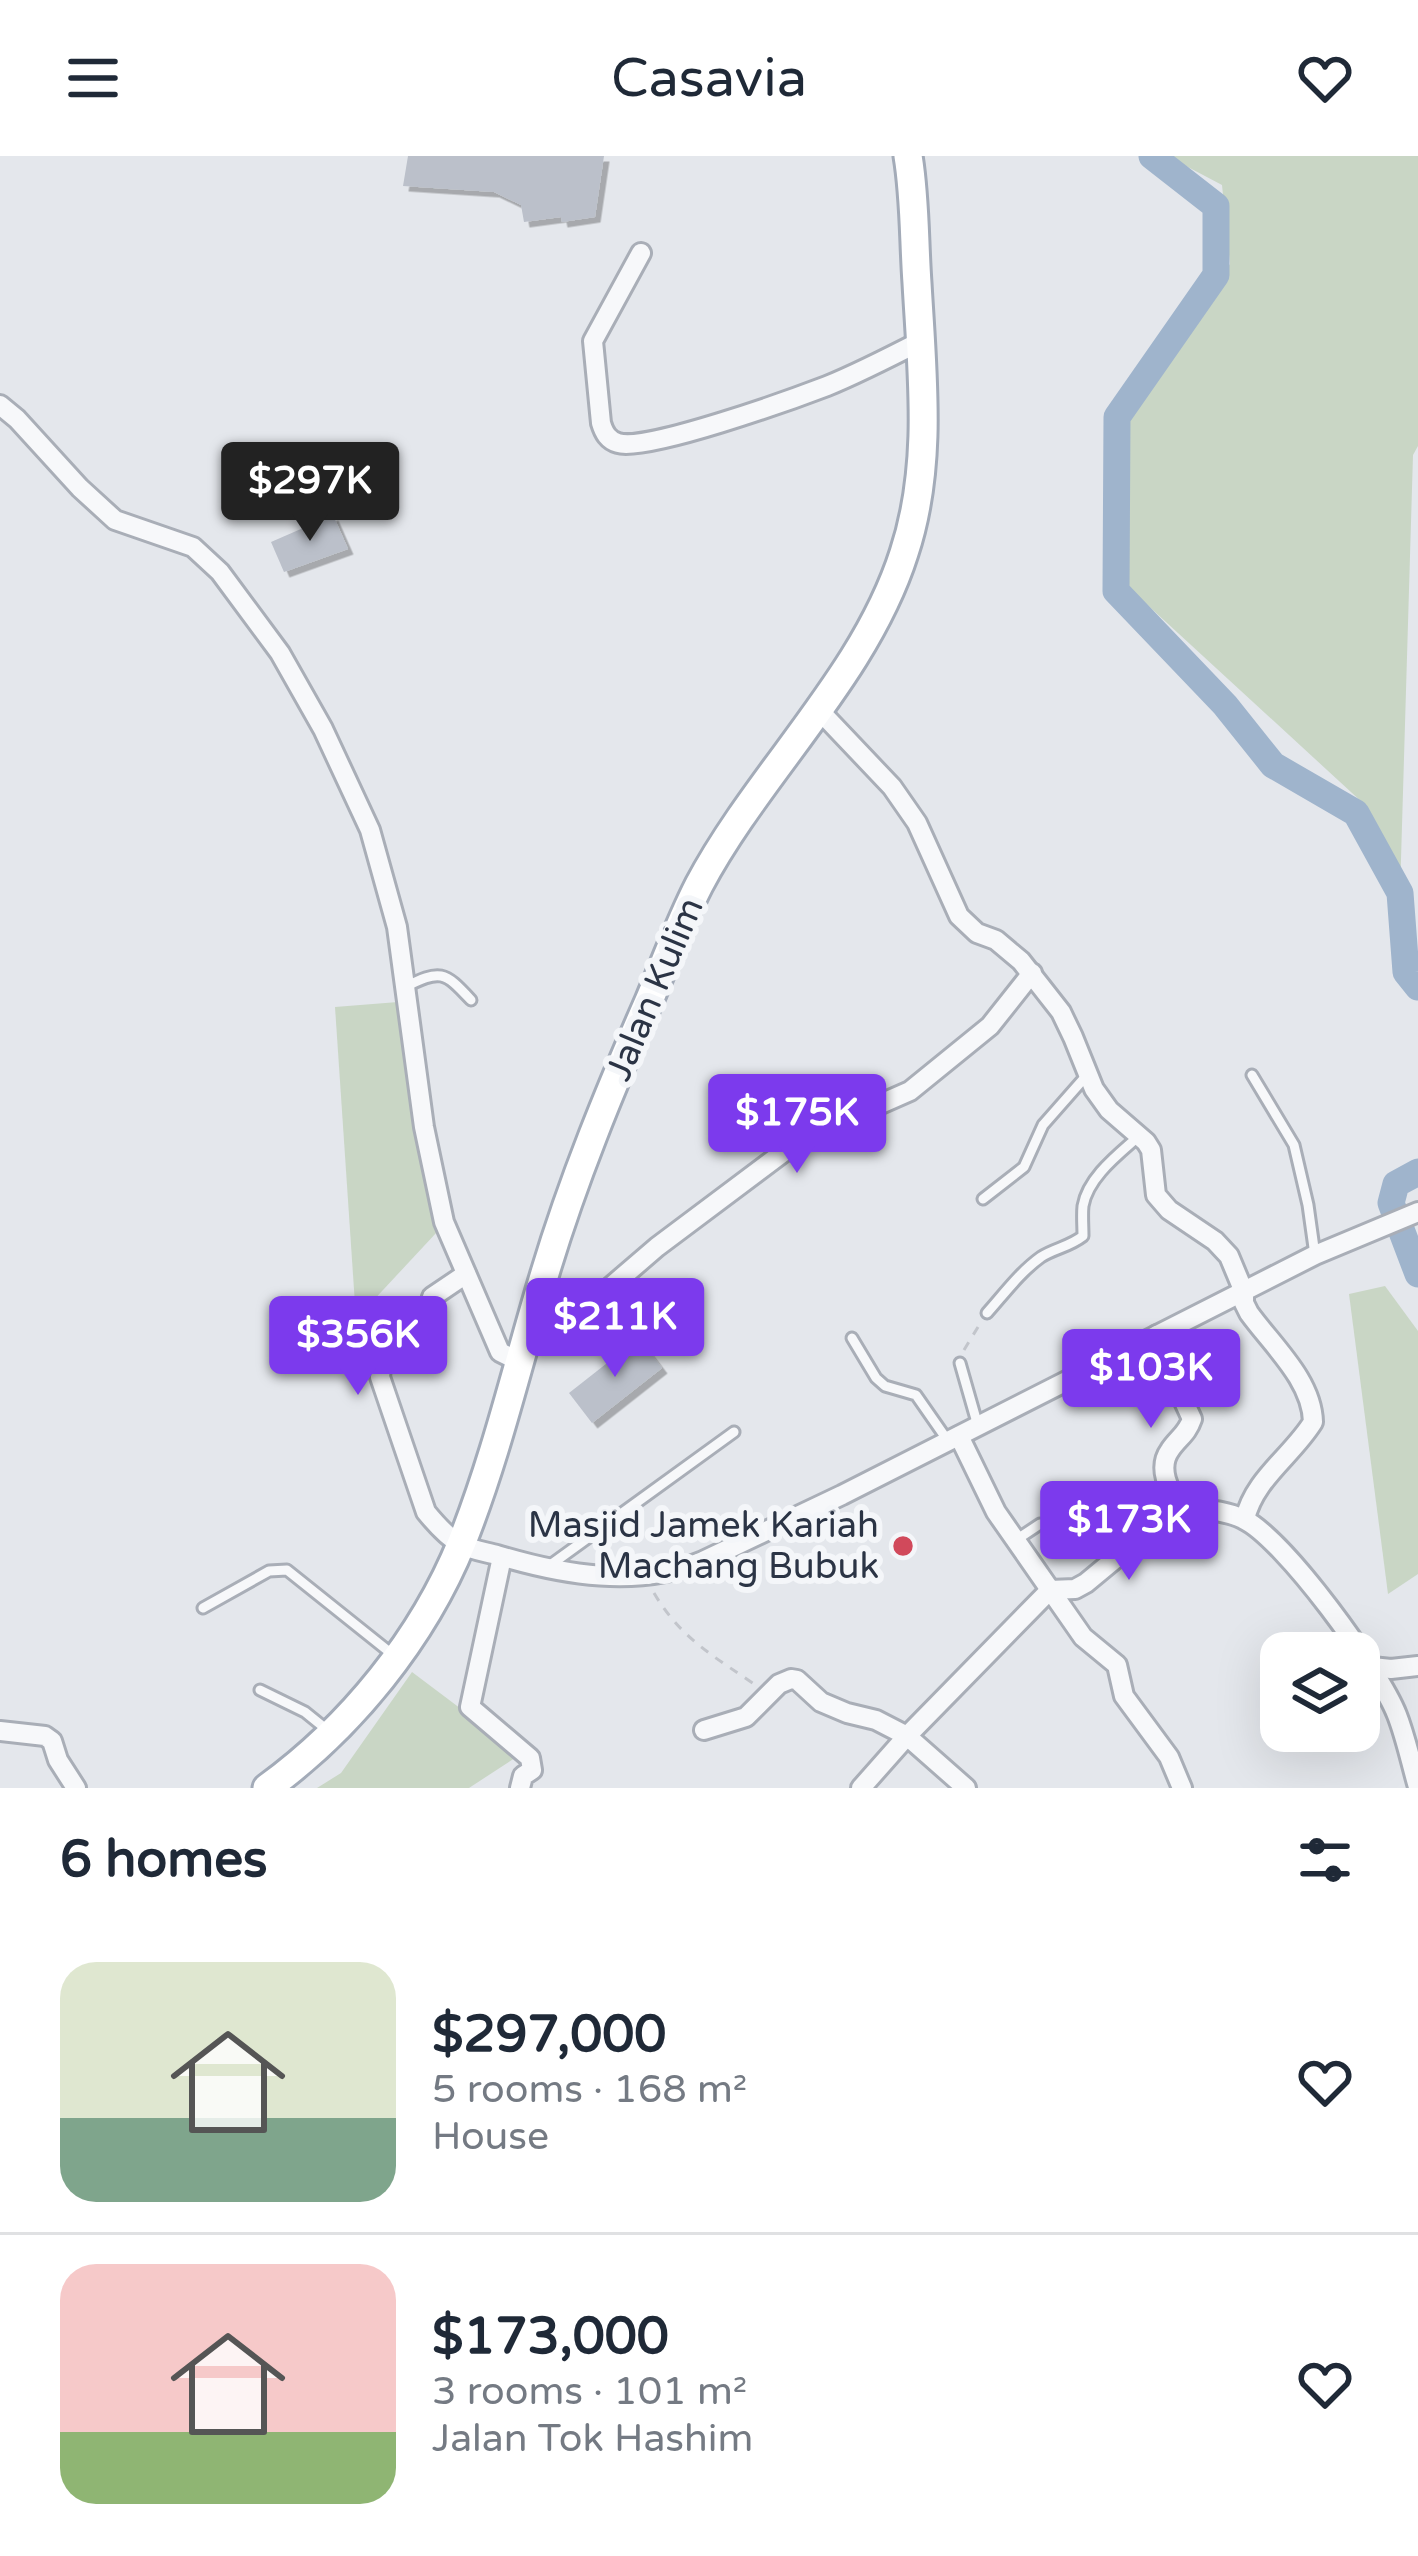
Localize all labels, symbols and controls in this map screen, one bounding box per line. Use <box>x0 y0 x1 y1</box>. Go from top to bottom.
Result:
icon: menu <box>60 45 126 111</box>
icon: heart <box>1292 45 1358 111</box>
text: Casavia <box>611 46 807 111</box>
pin: $297K <box>226 442 394 544</box>
text: $297K <box>248 457 372 504</box>
street label: Jalan Kulim <box>597 891 713 1087</box>
pin: $175K <box>713 1074 881 1176</box>
text: $175K <box>735 1089 859 1136</box>
pin: $211K <box>531 1278 699 1380</box>
text: $211K <box>553 1293 677 1340</box>
pin: $356K <box>274 1296 442 1398</box>
text: $356K <box>296 1311 420 1358</box>
pin: $103K <box>1067 1329 1235 1431</box>
text: $103K <box>1089 1344 1213 1391</box>
pin: $173K <box>1045 1481 1213 1583</box>
text: $173K <box>1067 1496 1191 1543</box>
place label: Masjid Jamek Kariah Machang Bubuk <box>528 1504 879 1588</box>
marker: Masjid Jamek Kariah Machang Bubuk <box>890 1533 916 1559</box>
map controls <box>1260 1632 1380 1752</box>
button: layers <box>1260 1632 1380 1752</box>
icon: filters <box>1292 1827 1358 1893</box>
text: 6 homes <box>60 1829 268 1891</box>
text: $297,000 <box>432 2004 666 2066</box>
icon: home <box>156 2010 300 2154</box>
icon: heart <box>1292 2049 1358 2115</box>
text: 5 rooms · 168 m² <box>432 2066 747 2113</box>
text: House <box>432 2113 549 2160</box>
text: $173,000 <box>432 2306 669 2368</box>
icon: home <box>156 2312 300 2456</box>
icon: heart <box>1292 2351 1358 2417</box>
text: 3 rooms · 101 m² <box>432 2368 747 2415</box>
text: Jalan Tok Hashim <box>432 2415 753 2462</box>

